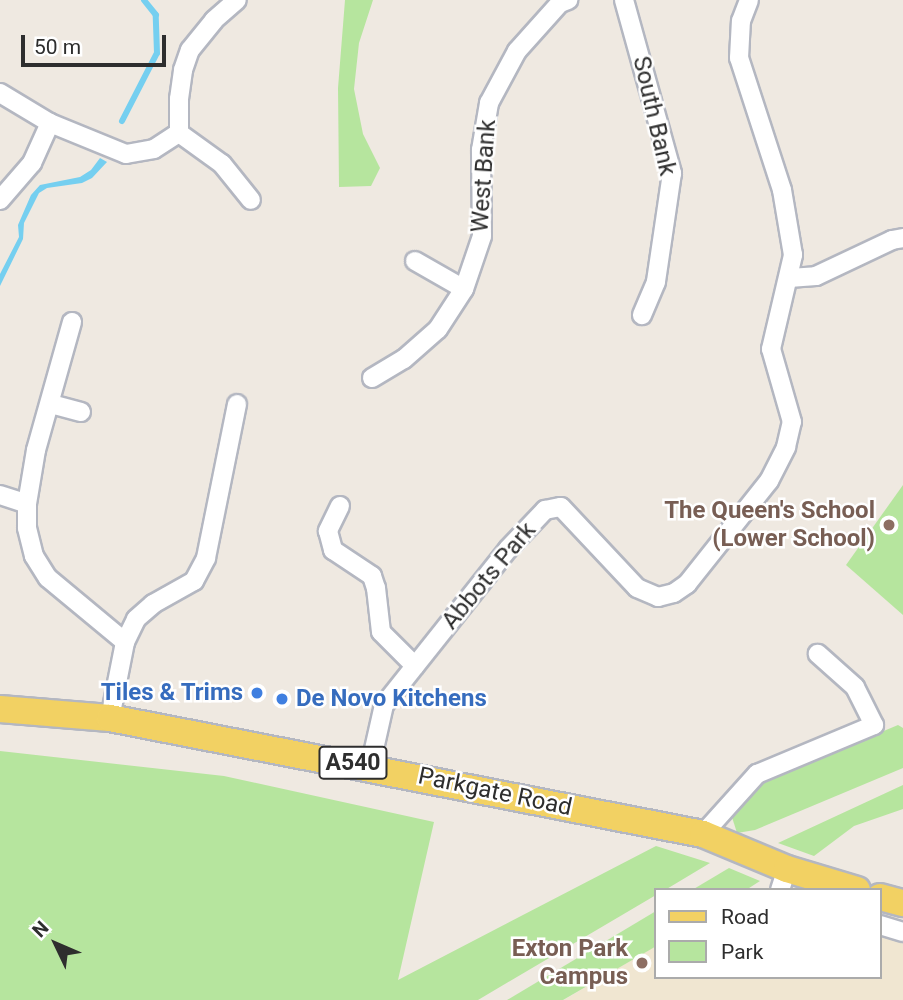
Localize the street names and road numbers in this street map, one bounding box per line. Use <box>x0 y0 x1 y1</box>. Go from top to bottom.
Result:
street label: South Bank <box>626 54 682 178</box>
street label: West Bank <box>466 118 502 234</box>
street label: Abbots Park <box>436 517 542 635</box>
road number: A540 <box>318 744 388 782</box>
street label: Parkgate Road <box>416 762 574 822</box>

